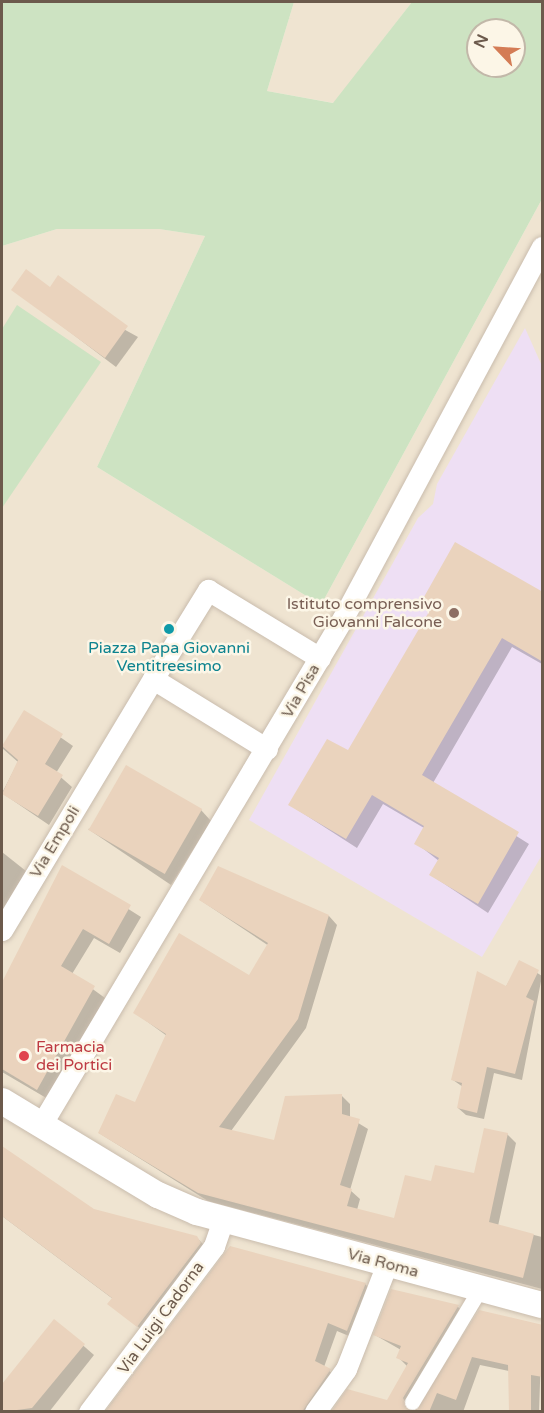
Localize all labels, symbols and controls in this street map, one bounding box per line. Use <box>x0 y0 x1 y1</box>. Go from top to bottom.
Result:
north arrow <box>466 18 526 78</box>
text: N <box>470 31 493 51</box>
place label: Istituto comprensivo Giovanni Falcone <box>287 594 442 632</box>
marker: Istituto comprensivo Giovanni Falcone <box>447 606 461 620</box>
marker: Piazza Papa Giovanni Ventitreesimo <box>162 622 176 636</box>
place label: Piazza Papa Giovanni Ventitreesimo <box>88 638 250 676</box>
street label: Via Pisa <box>278 660 324 722</box>
street label: Via Empoli <box>26 802 84 882</box>
place label: Farmacia dei Portici <box>36 1037 112 1075</box>
marker: Farmacia dei Portici <box>17 1049 31 1063</box>
street label: Via Roma <box>345 1244 421 1282</box>
street label: Via Luigi Cadorna <box>114 1258 208 1378</box>

